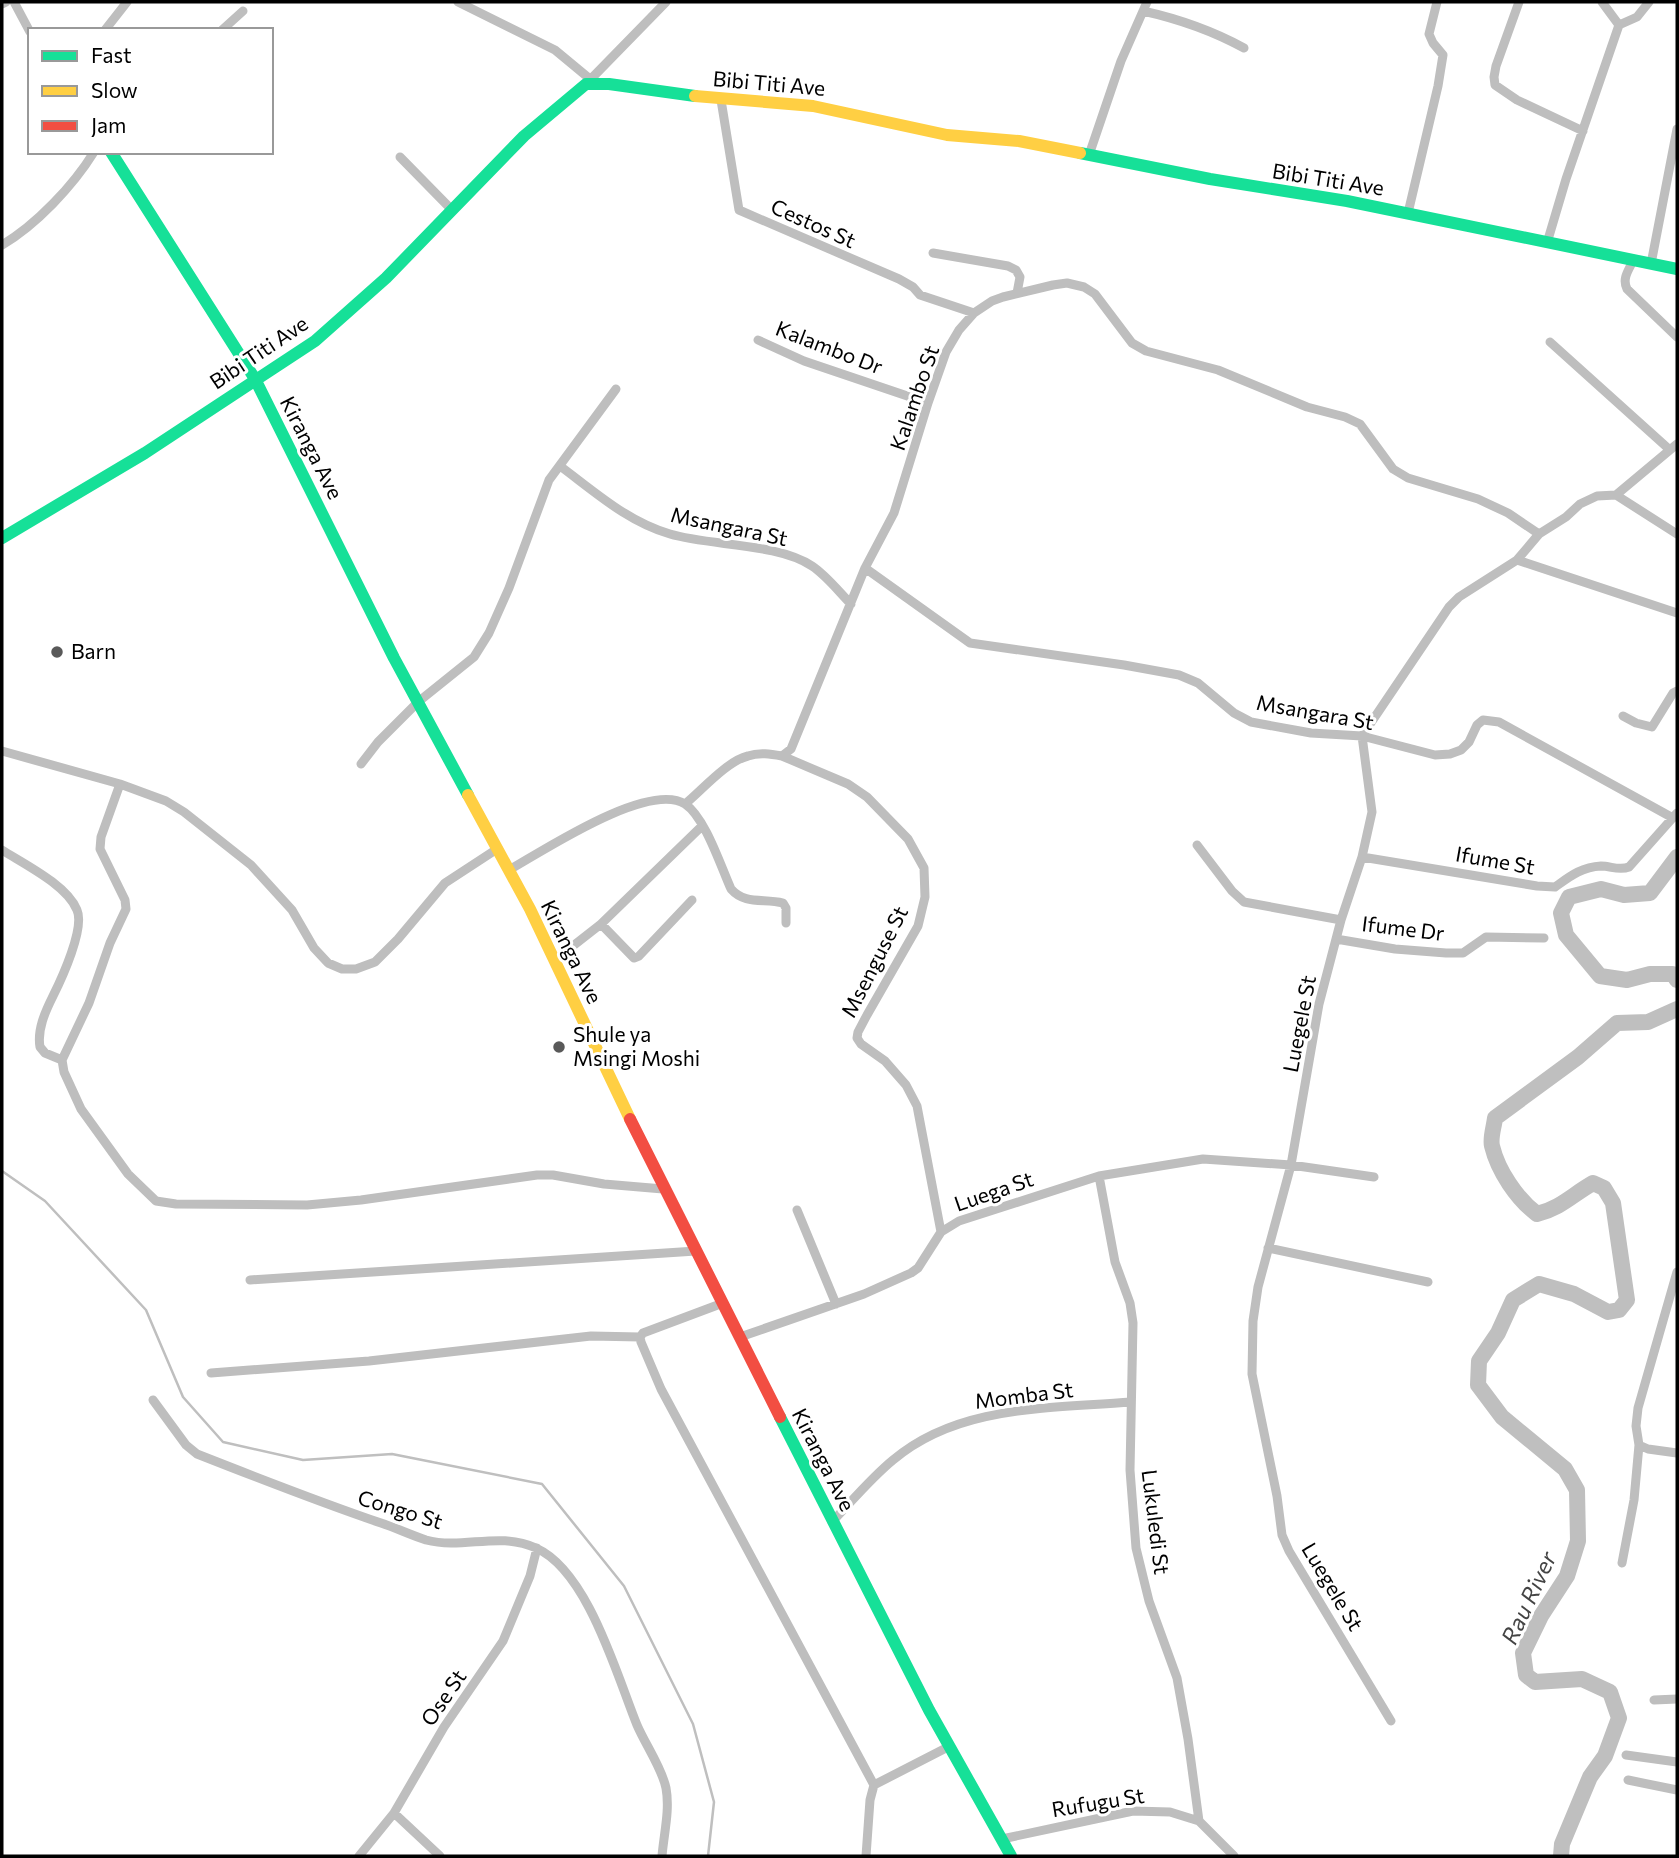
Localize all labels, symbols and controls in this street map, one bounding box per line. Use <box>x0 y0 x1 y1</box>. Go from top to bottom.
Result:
legend <box>28 28 273 154</box>
text: Fast <box>91 42 132 67</box>
street label: Bibi Titi Ave <box>712 65 826 100</box>
text: Slow <box>91 77 138 102</box>
text: Jam <box>91 112 126 137</box>
street label: Bibi Titi Ave <box>1271 157 1386 200</box>
street label: Cestos St <box>767 193 860 252</box>
street label: Bibi Titi Ave <box>204 310 312 394</box>
street label: Kalambo Dr <box>773 315 887 378</box>
street label: Kalambo St <box>884 342 943 453</box>
street label: Kiranga Ave <box>276 392 349 503</box>
street label: Msangara St <box>669 501 790 550</box>
place label: Barn <box>71 638 116 663</box>
marker: Barn <box>49 644 65 660</box>
street label: Msangara St <box>1255 689 1376 734</box>
street label: Ifume St <box>1454 840 1537 879</box>
street label: Kiranga Ave <box>537 895 608 1007</box>
street label: Msenguse St <box>835 902 912 1021</box>
street label: Ifume Dr <box>1360 910 1446 945</box>
street label: Luegele St <box>1277 973 1320 1074</box>
place label: Shule ya Msingi Moshi <box>573 1021 700 1070</box>
marker: Shule ya Msingi Moshi <box>551 1039 567 1055</box>
street label: Luega St <box>951 1165 1036 1216</box>
street label: Momba St <box>973 1376 1075 1413</box>
street label: Kiranga Ave <box>788 1404 861 1515</box>
street label: Lukuledi St <box>1138 1468 1175 1576</box>
street label: Congo St <box>355 1484 446 1533</box>
street label: Luegele St <box>1297 1538 1369 1635</box>
water label: Rau River <box>1495 1546 1562 1648</box>
street label: Ose St <box>415 1664 471 1730</box>
street label: Rufugu St <box>1050 1782 1146 1821</box>

